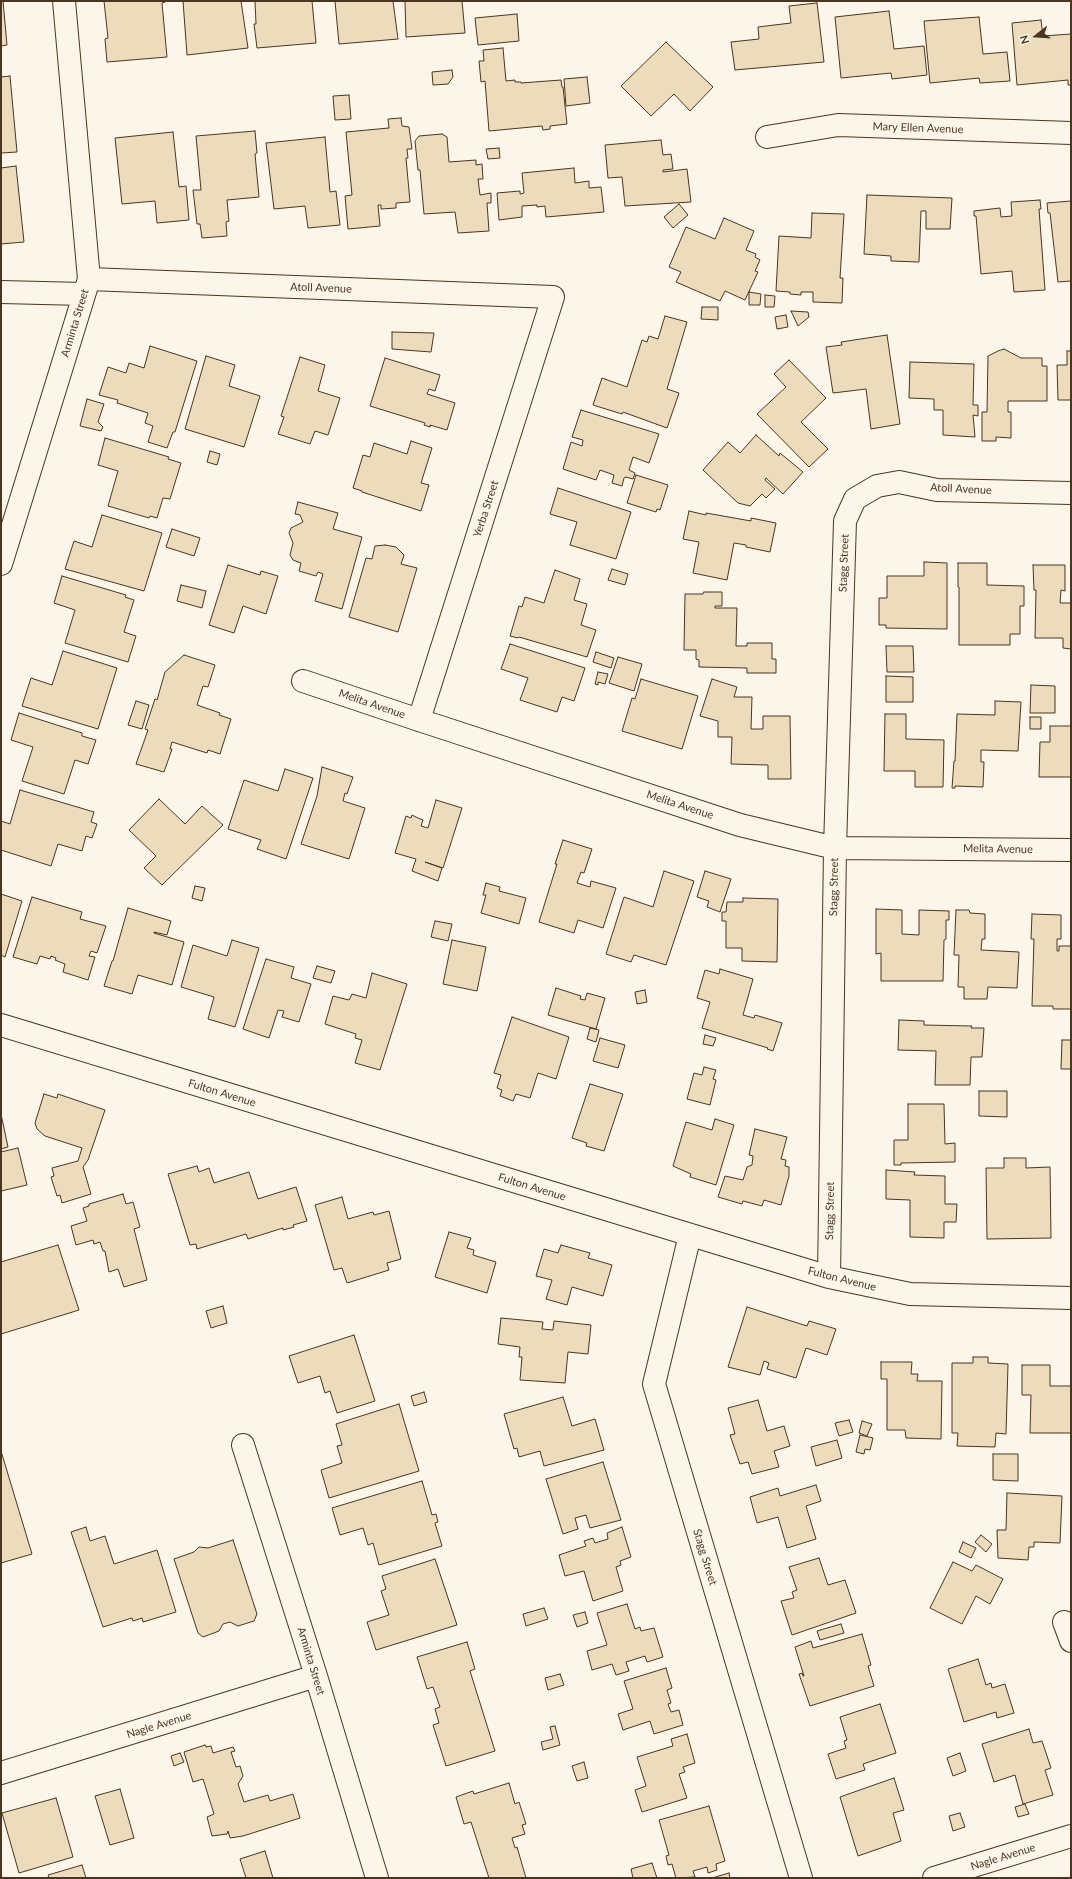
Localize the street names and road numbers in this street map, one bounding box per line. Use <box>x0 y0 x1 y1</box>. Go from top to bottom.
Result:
street label: Mary Ellen Avenue <box>872 120 964 136</box>
street label: Atoll Avenue <box>290 280 352 296</box>
street label: Arminta Street <box>58 287 92 359</box>
street label: Yerba Street <box>471 479 501 539</box>
street label: Atoll Avenue <box>930 481 992 497</box>
street label: Stagg Street <box>836 534 852 592</box>
street label: Melita Avenue <box>337 686 407 722</box>
street label: Melita Avenue <box>645 788 715 822</box>
street label: Melita Avenue <box>963 842 1033 856</box>
street label: Stagg Street <box>827 858 841 916</box>
street label: Fulton Avenue <box>187 1076 257 1110</box>
street label: Fulton Avenue <box>497 1170 567 1204</box>
street label: Stagg Street <box>823 1182 837 1240</box>
street label: Fulton Avenue <box>806 1264 878 1294</box>
street label: Stagg Street <box>690 1527 720 1587</box>
street label: Arminta Street <box>294 1625 328 1697</box>
street label: Nagle Avenue <box>125 1709 193 1741</box>
street label: Nagle Avenue <box>969 1841 1037 1873</box>

